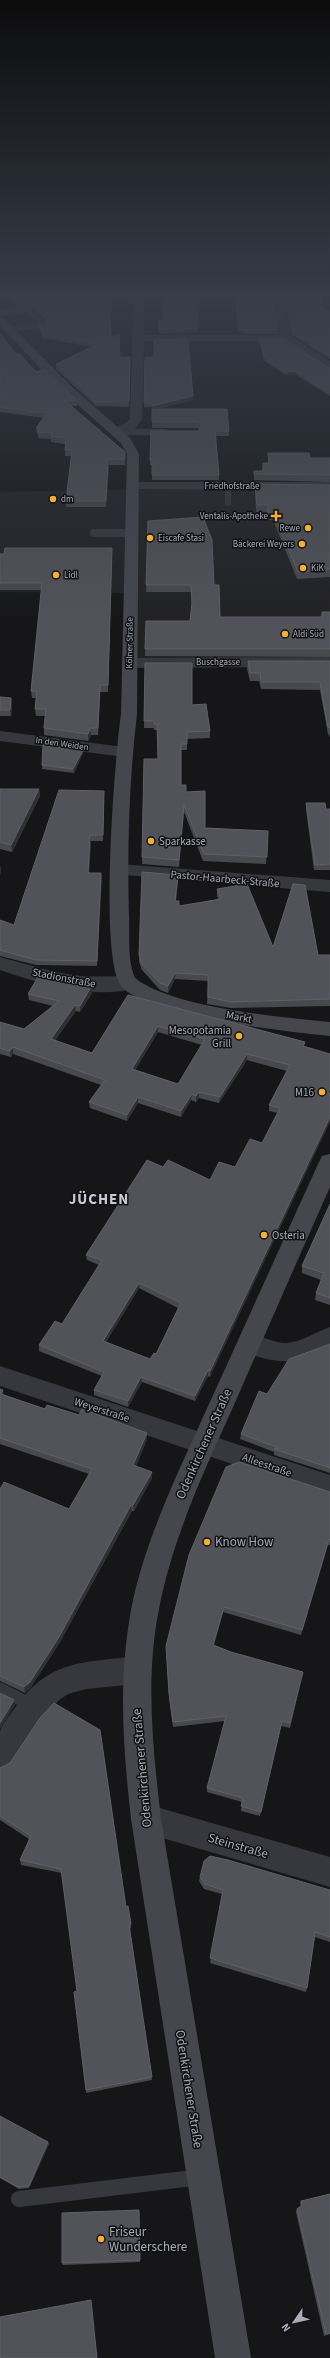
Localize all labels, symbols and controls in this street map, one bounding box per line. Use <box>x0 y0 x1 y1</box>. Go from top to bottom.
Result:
street label: Friedhofstraße <box>204 480 260 493</box>
place label: dm <box>61 493 73 506</box>
marker: dm <box>48 494 58 504</box>
place label: Ventalis-Apotheke <box>200 510 269 523</box>
marker: Ventalis-Apotheke <box>271 511 281 521</box>
place label: Rewe <box>280 522 301 535</box>
marker: Rewe <box>303 523 313 533</box>
place label: Eiscafe Stasi <box>158 532 204 545</box>
marker: Eiscafe Stasi <box>145 533 155 543</box>
place label: Bäckerei Weyers <box>233 538 294 551</box>
marker: Bäckerei Weyers <box>297 539 307 549</box>
place label: KiK <box>311 562 324 575</box>
marker: KiK <box>298 563 308 573</box>
place label: Lidl <box>64 569 78 582</box>
marker: Lidl <box>51 570 61 580</box>
street label: Kölner Straße <box>123 617 137 669</box>
place label: Aldi Süd <box>293 628 324 641</box>
marker: Aldi Süd <box>280 629 290 639</box>
street label: Buschgasse <box>196 656 240 669</box>
street label: In den Weiden <box>35 734 89 754</box>
place label: Sparkasse <box>159 834 206 849</box>
marker: Sparkasse <box>146 836 156 846</box>
street label: Pastor-Haarbeck-Straße <box>170 867 281 891</box>
street label: Stadionstraße <box>31 964 98 992</box>
street label: Markt <box>225 1007 254 1027</box>
place label: Mesopotamia Grill <box>169 1023 231 1051</box>
marker: Mesopotamia Grill <box>234 1031 244 1041</box>
place label: M16 <box>295 1085 315 1100</box>
marker: M16 <box>317 1087 327 1097</box>
district label: JÜCHEN <box>69 1189 129 1210</box>
place label: Osteria <box>272 1228 305 1243</box>
marker: Osteria <box>259 1230 269 1240</box>
street label: Odenkirchener Straße <box>172 1386 236 1502</box>
street label: Weyerstraße <box>72 1394 132 1426</box>
street label: Alleestraße <box>240 1450 294 1481</box>
place label: Know How <box>215 1533 274 1551</box>
marker: Know How <box>202 1537 212 1547</box>
street label: Odenkirchener Straße <box>128 1708 156 1828</box>
street label: Steinstraße <box>206 1829 270 1863</box>
street label: Odenkirchener Straße <box>171 2029 207 2149</box>
place label: Friseur Wunderschere <box>109 2223 187 2256</box>
marker: Friseur Wunderschere <box>96 2234 106 2244</box>
north arrow <box>274 2302 314 2342</box>
text: N <box>278 2320 294 2335</box>

